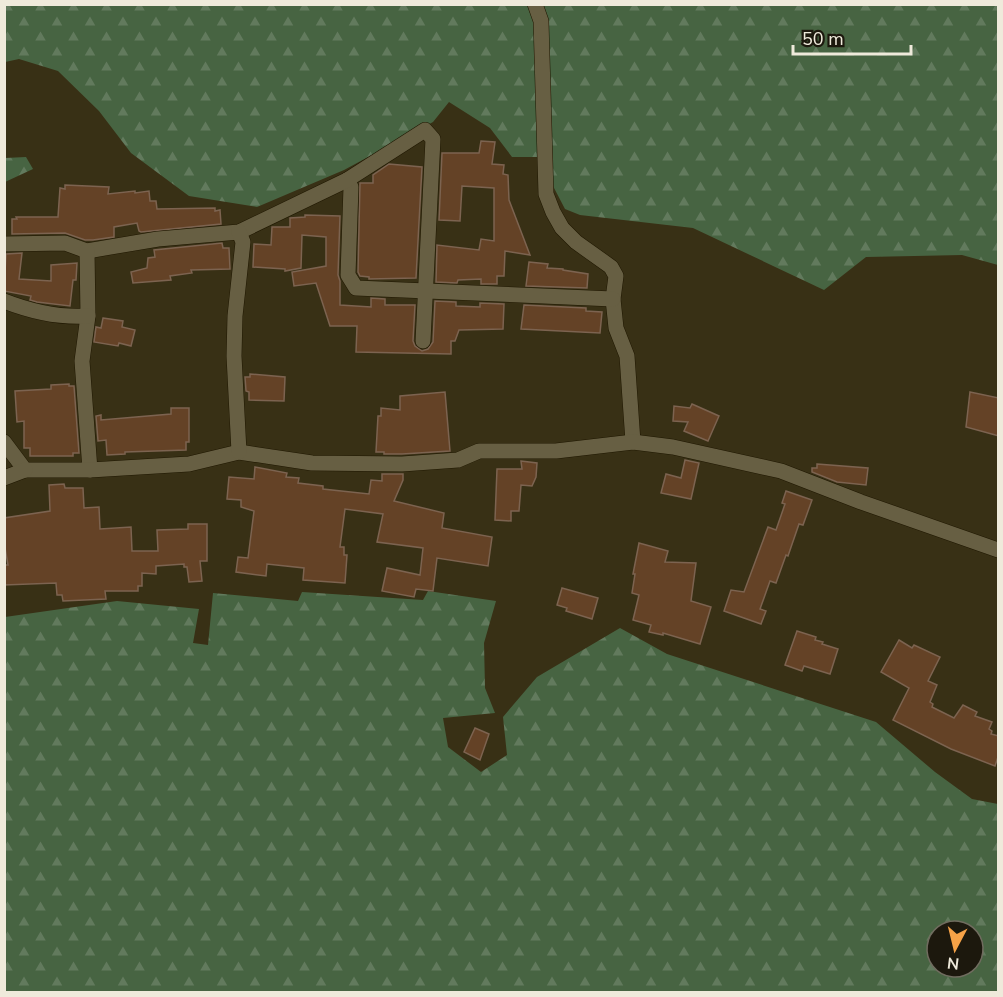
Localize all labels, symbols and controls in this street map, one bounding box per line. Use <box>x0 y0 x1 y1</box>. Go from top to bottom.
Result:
scale bar <box>793 18 912 56</box>
text: 50 m <box>802 27 844 51</box>
north arrow <box>925 919 985 979</box>
text: N <box>946 951 961 975</box>

